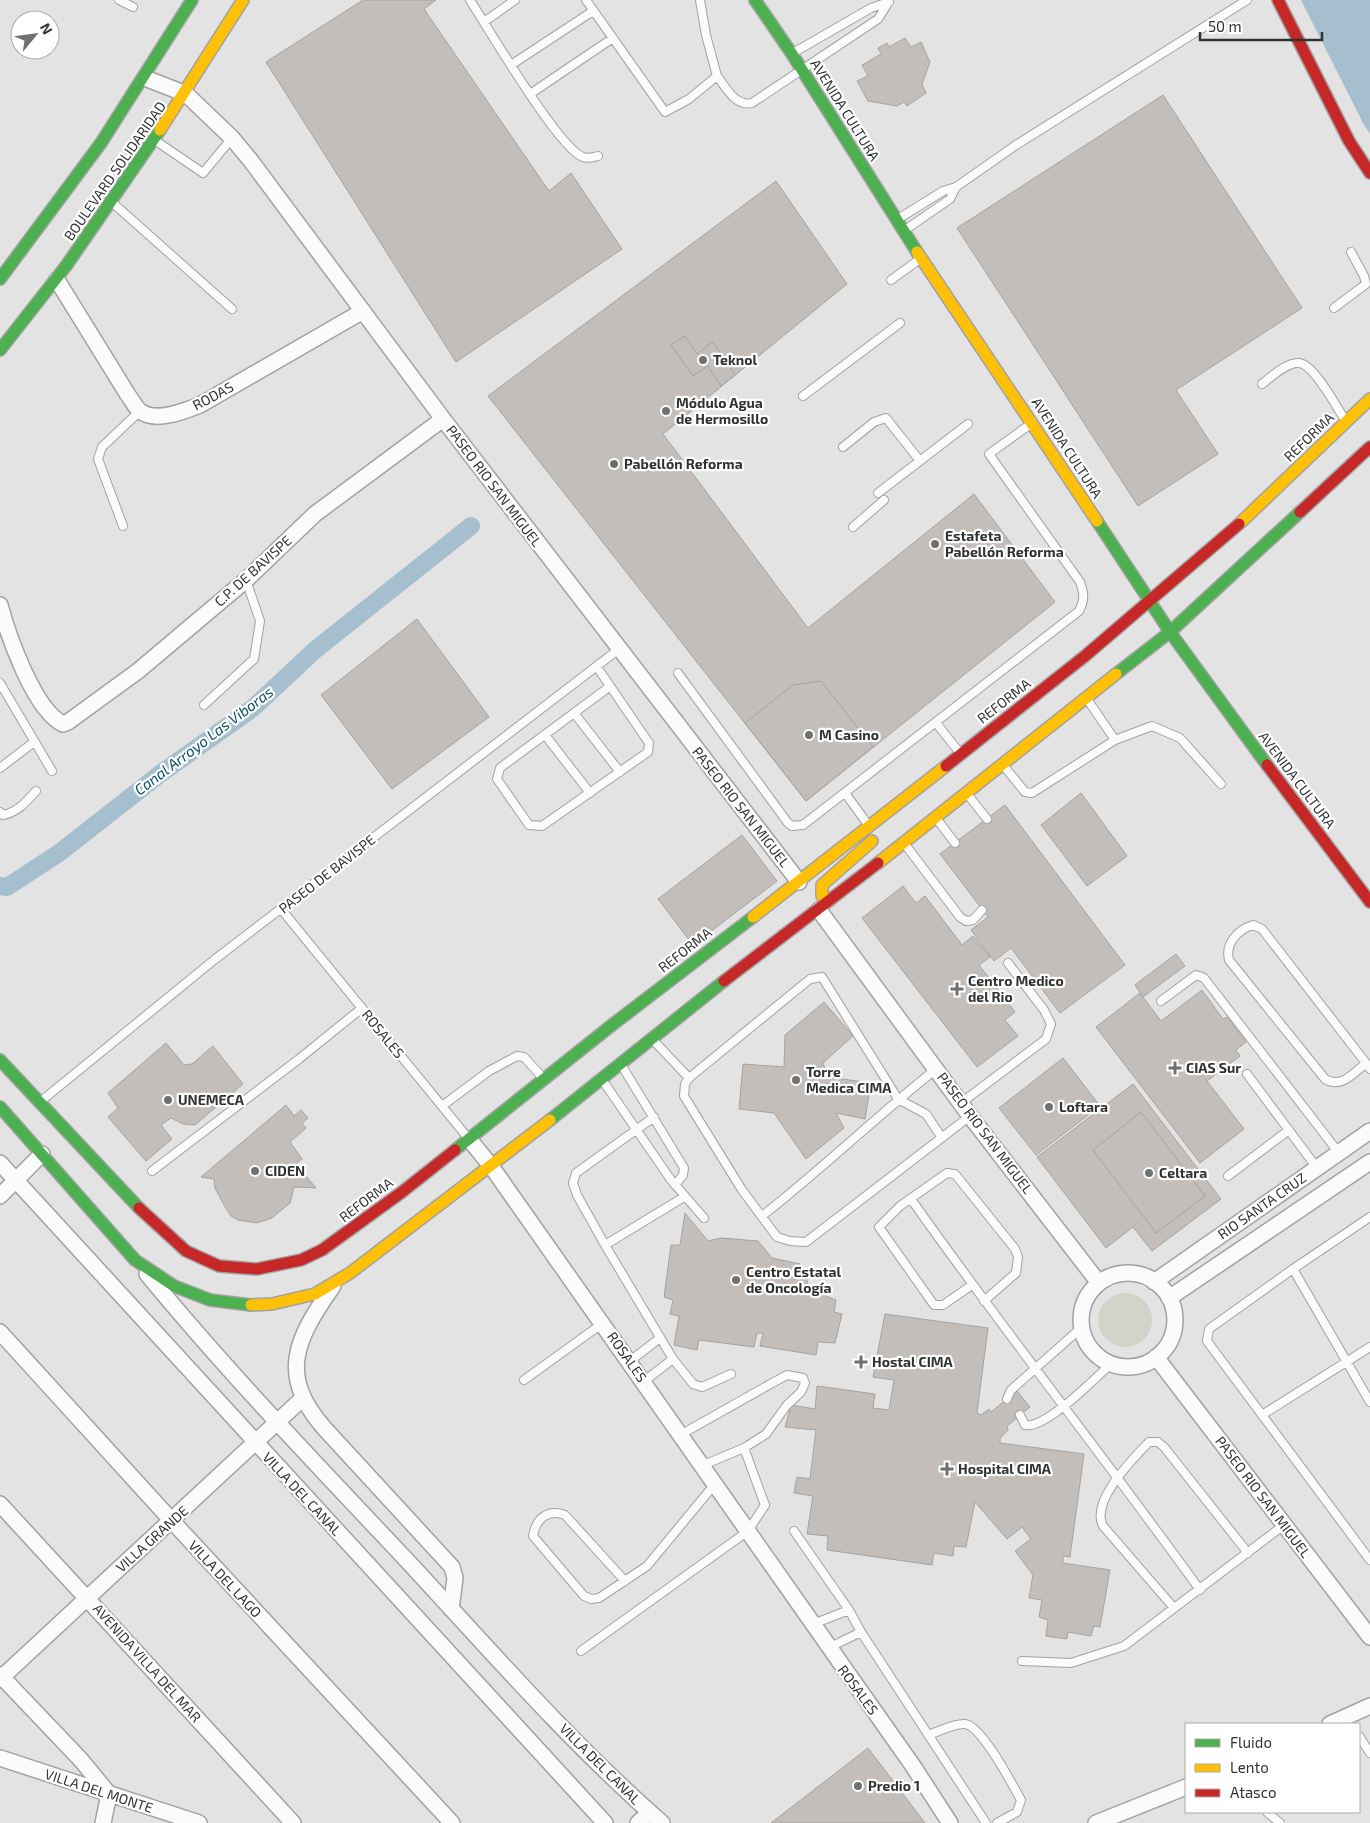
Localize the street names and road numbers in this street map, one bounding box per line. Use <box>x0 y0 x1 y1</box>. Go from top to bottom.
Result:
street label: AVENIDA CULTURA <box>807 56 884 164</box>
street label: BOULEVARD SOLIDARIDAD <box>60 98 169 244</box>
street label: RODAS <box>189 378 236 413</box>
street label: AVENIDA CULTURA <box>1028 394 1106 502</box>
street label: REFORMA <box>1280 408 1337 465</box>
street label: PASEO RIO SAN MIGUEL <box>443 421 546 550</box>
street label: C.P. DE BAVISPE <box>211 531 295 610</box>
street label: REFORMA <box>974 674 1034 727</box>
street label: AVENIDA CULTURA <box>1255 728 1339 832</box>
street label: PASEO RIO SAN MIGUEL <box>689 743 794 870</box>
street label: PASEO DE BAVISPE <box>275 831 378 917</box>
street label: REFORMA <box>655 923 715 976</box>
street label: ROSALES <box>359 1006 408 1061</box>
street label: PASEO RIO SAN MIGUEL <box>934 1068 1037 1197</box>
street label: RIO SANTA CRUZ <box>1214 1169 1309 1242</box>
street label: REFORMA <box>335 1174 396 1225</box>
street label: ROSALES <box>604 1328 651 1385</box>
street label: PASEO RIO SAN MIGUEL <box>1212 1432 1315 1561</box>
street label: VILLA DEL CANAL <box>259 1448 345 1539</box>
street label: VILLA GRANDE <box>112 1502 191 1575</box>
street label: VILLA DEL LAGO <box>185 1537 265 1621</box>
street label: AVENIDA VILLA DEL MAR <box>90 1600 205 1726</box>
street label: ROSALES <box>835 1661 882 1718</box>
street label: VILLA DEL CANAL <box>556 1720 644 1808</box>
street label: VILLA DEL MONTE <box>43 1765 156 1816</box>

